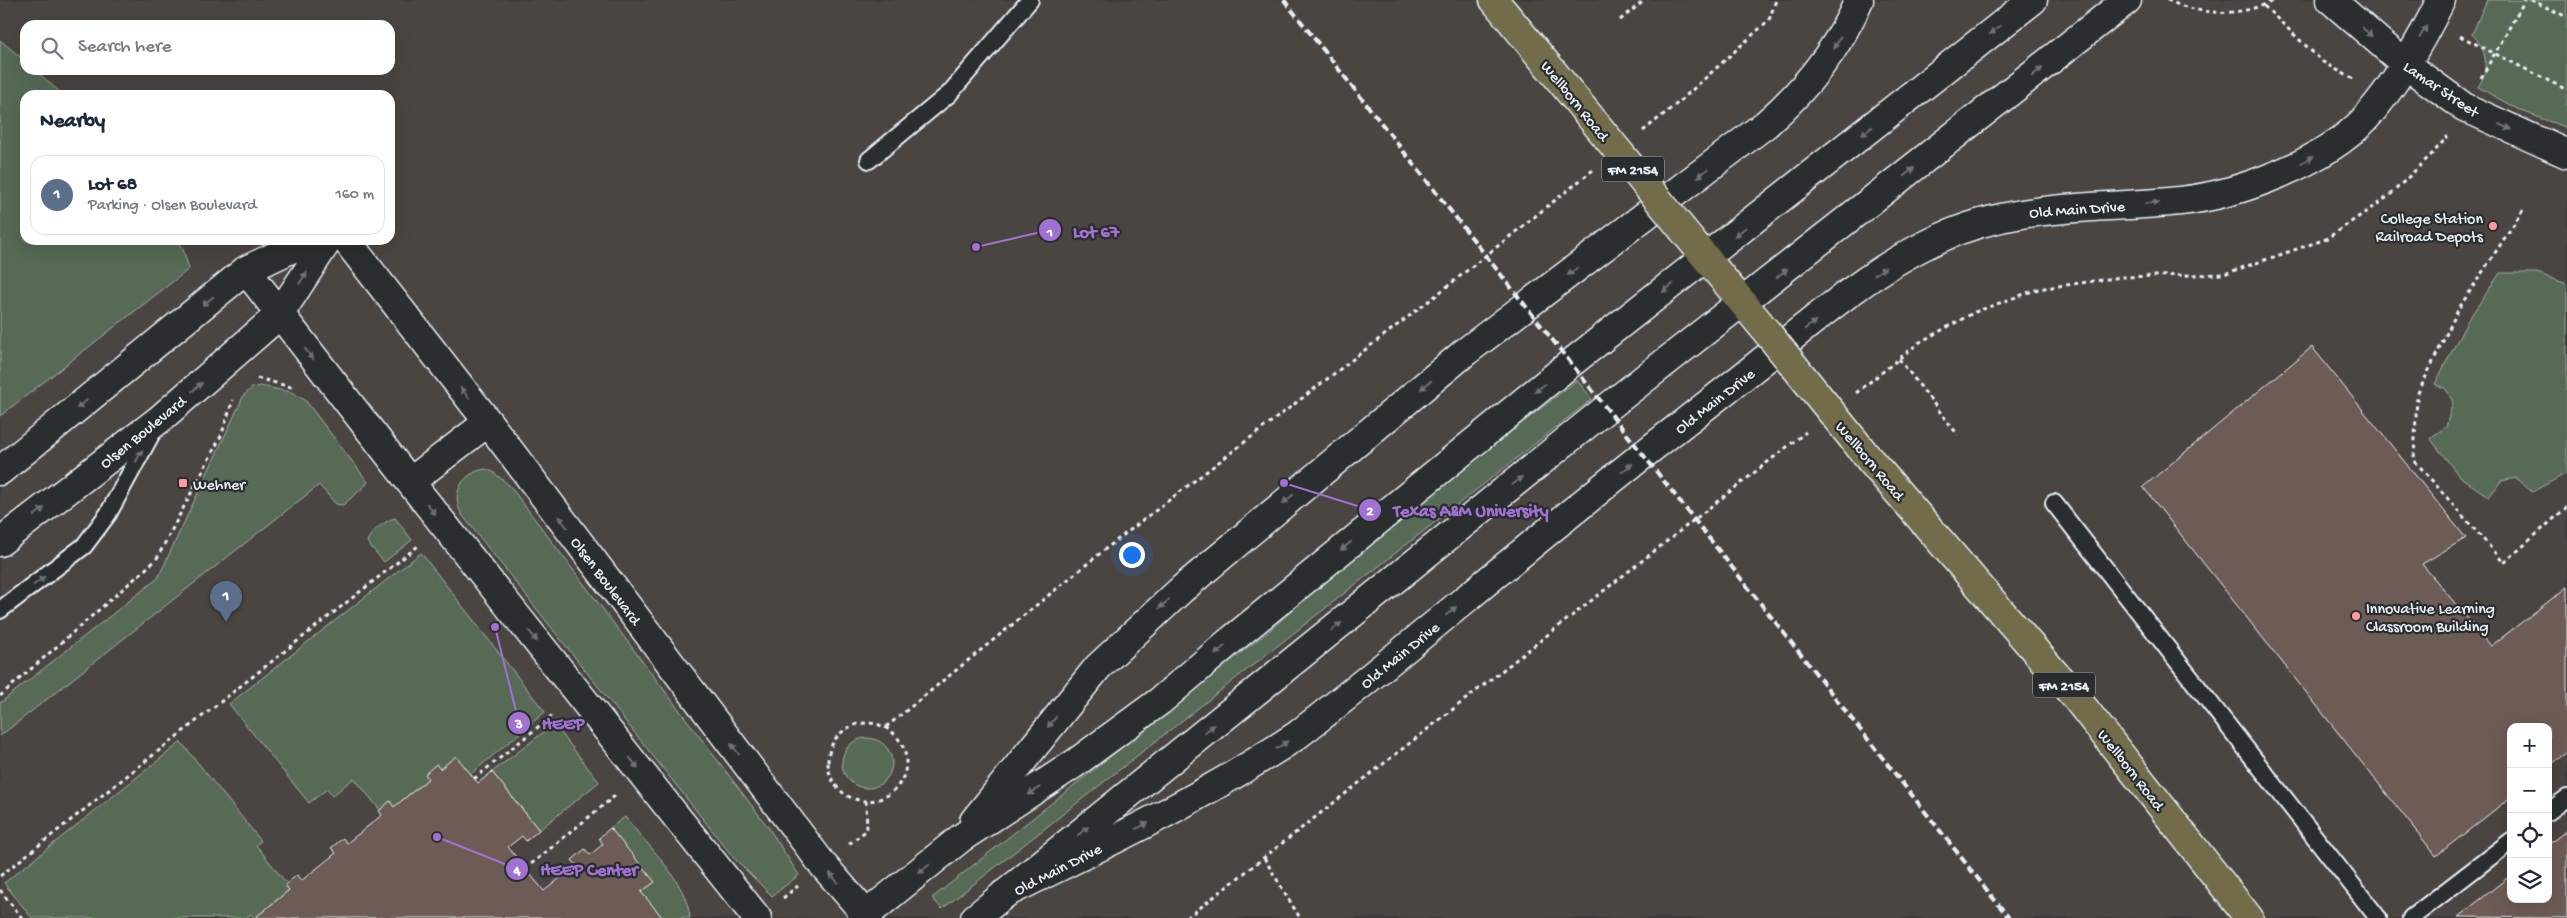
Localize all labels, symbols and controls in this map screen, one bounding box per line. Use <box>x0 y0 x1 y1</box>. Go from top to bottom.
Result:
search box <box>20 20 395 75</box>
one-way arrow <box>1989 25 2002 36</box>
one-way arrow <box>2361 26 2373 38</box>
one-way arrow <box>2419 26 2428 39</box>
icon: search <box>38 34 66 62</box>
text: Search here <box>78 36 172 59</box>
one-way arrow <box>1833 37 1842 50</box>
street label: Wellborn Road <box>1535 58 1612 147</box>
street label: Lamar Street <box>2399 59 2483 124</box>
one-way arrow <box>2030 66 2043 77</box>
text: Nearby <box>40 110 105 135</box>
one-way arrow <box>2498 123 2512 131</box>
one-way arrow <box>1861 126 1874 136</box>
road number: FM 2154 <box>1602 156 1664 182</box>
one-way arrow <box>2300 156 2314 164</box>
one-way arrow <box>1697 167 1710 178</box>
one-way arrow <box>1902 167 1915 178</box>
text: Lot 68 <box>88 174 137 197</box>
text: 1 <box>54 186 60 205</box>
text: 160 m <box>335 186 374 205</box>
text: Parking · Olsen Boulevard <box>88 197 257 216</box>
one-way arrow <box>2144 198 2160 206</box>
street label: Old Main Drive <box>2029 199 2127 224</box>
place label: College Station Railroad Depots <box>2375 211 2484 248</box>
callout: Lot 67 <box>1038 214 1129 247</box>
marker: College Station Railroad Depots <box>2487 220 2499 232</box>
text: Lot 67 <box>1073 223 1121 244</box>
text: 1 <box>1046 224 1053 242</box>
one-way arrow <box>1734 226 1747 237</box>
one-way arrow <box>1567 265 1580 276</box>
one-way arrow <box>1874 267 1887 276</box>
one-way arrow <box>1775 268 1788 279</box>
one-way arrow <box>299 271 308 284</box>
one-way arrow <box>1662 283 1675 294</box>
one-way arrow <box>202 296 215 307</box>
one-way arrow <box>1803 320 1817 330</box>
one-way arrow <box>304 347 315 360</box>
street label: Old Main Drive <box>1672 365 1760 440</box>
one-way arrow <box>1420 379 1433 390</box>
one-way arrow <box>190 381 202 393</box>
one-way arrow <box>1533 383 1546 394</box>
one-way arrow <box>459 386 470 399</box>
street label: Olsen Boulevard <box>97 392 192 474</box>
one-way arrow <box>76 398 89 409</box>
street label: Wellborn Road <box>1830 419 1908 507</box>
one-way arrow <box>135 450 144 463</box>
one-way arrow <box>1620 463 1633 474</box>
one-way arrow <box>1510 476 1523 487</box>
marker: Wehner <box>177 477 189 489</box>
place label: Wehner <box>193 477 246 496</box>
one-way arrow <box>1282 494 1295 505</box>
callout: Texas A&M University <box>1358 494 1558 527</box>
one-way arrow <box>426 502 437 515</box>
text: Texas A&M University <box>1391 502 1549 523</box>
text: 2 <box>1366 503 1374 521</box>
one-way arrow <box>32 507 45 518</box>
one-way arrow <box>558 515 568 529</box>
street label: Olsen Boulevard <box>565 534 644 631</box>
one-way arrow <box>1340 541 1353 552</box>
your location <box>1119 542 1145 568</box>
one-way arrow <box>32 575 45 586</box>
pin: 1 <box>210 581 242 622</box>
one-way arrow <box>1157 599 1170 610</box>
place label: Innovative Learning Classroom Building <box>2366 601 2495 638</box>
one-way arrow <box>1444 606 1457 617</box>
marker: Innovative Learning Classroom Building <box>2350 610 2362 622</box>
street label: Old Main Drive <box>1358 619 1445 694</box>
one-way arrow <box>1329 622 1342 633</box>
one-way arrow <box>527 629 538 642</box>
one-way arrow <box>1215 644 1227 656</box>
road number: FM 2154 <box>2033 672 2095 698</box>
callout: HEEP <box>507 706 594 739</box>
text: HEEP <box>542 715 585 736</box>
text: 3 <box>514 716 523 734</box>
one-way arrow <box>1047 716 1058 729</box>
map controls <box>2507 723 2552 903</box>
button: + <box>2507 723 2552 768</box>
one-way arrow <box>1203 724 1216 735</box>
street label: Wellborn Road <box>2092 727 2168 817</box>
one-way arrow <box>1276 740 1289 750</box>
one-way arrow <box>730 742 740 756</box>
one-way arrow <box>628 756 639 769</box>
button: − <box>2507 768 2552 813</box>
one-way arrow <box>1027 786 1040 795</box>
button: locate <box>2507 813 2552 858</box>
one-way arrow <box>1134 822 1149 830</box>
one-way arrow <box>1076 825 1089 836</box>
street label: Old Main Drive <box>1011 841 1106 901</box>
callout: HEEP Center <box>505 853 647 886</box>
button: layers <box>2507 858 2552 903</box>
text: HEEP Center <box>540 861 640 882</box>
text: 4 <box>512 862 521 880</box>
one-way arrow <box>917 864 930 875</box>
one-way arrow <box>828 873 840 885</box>

